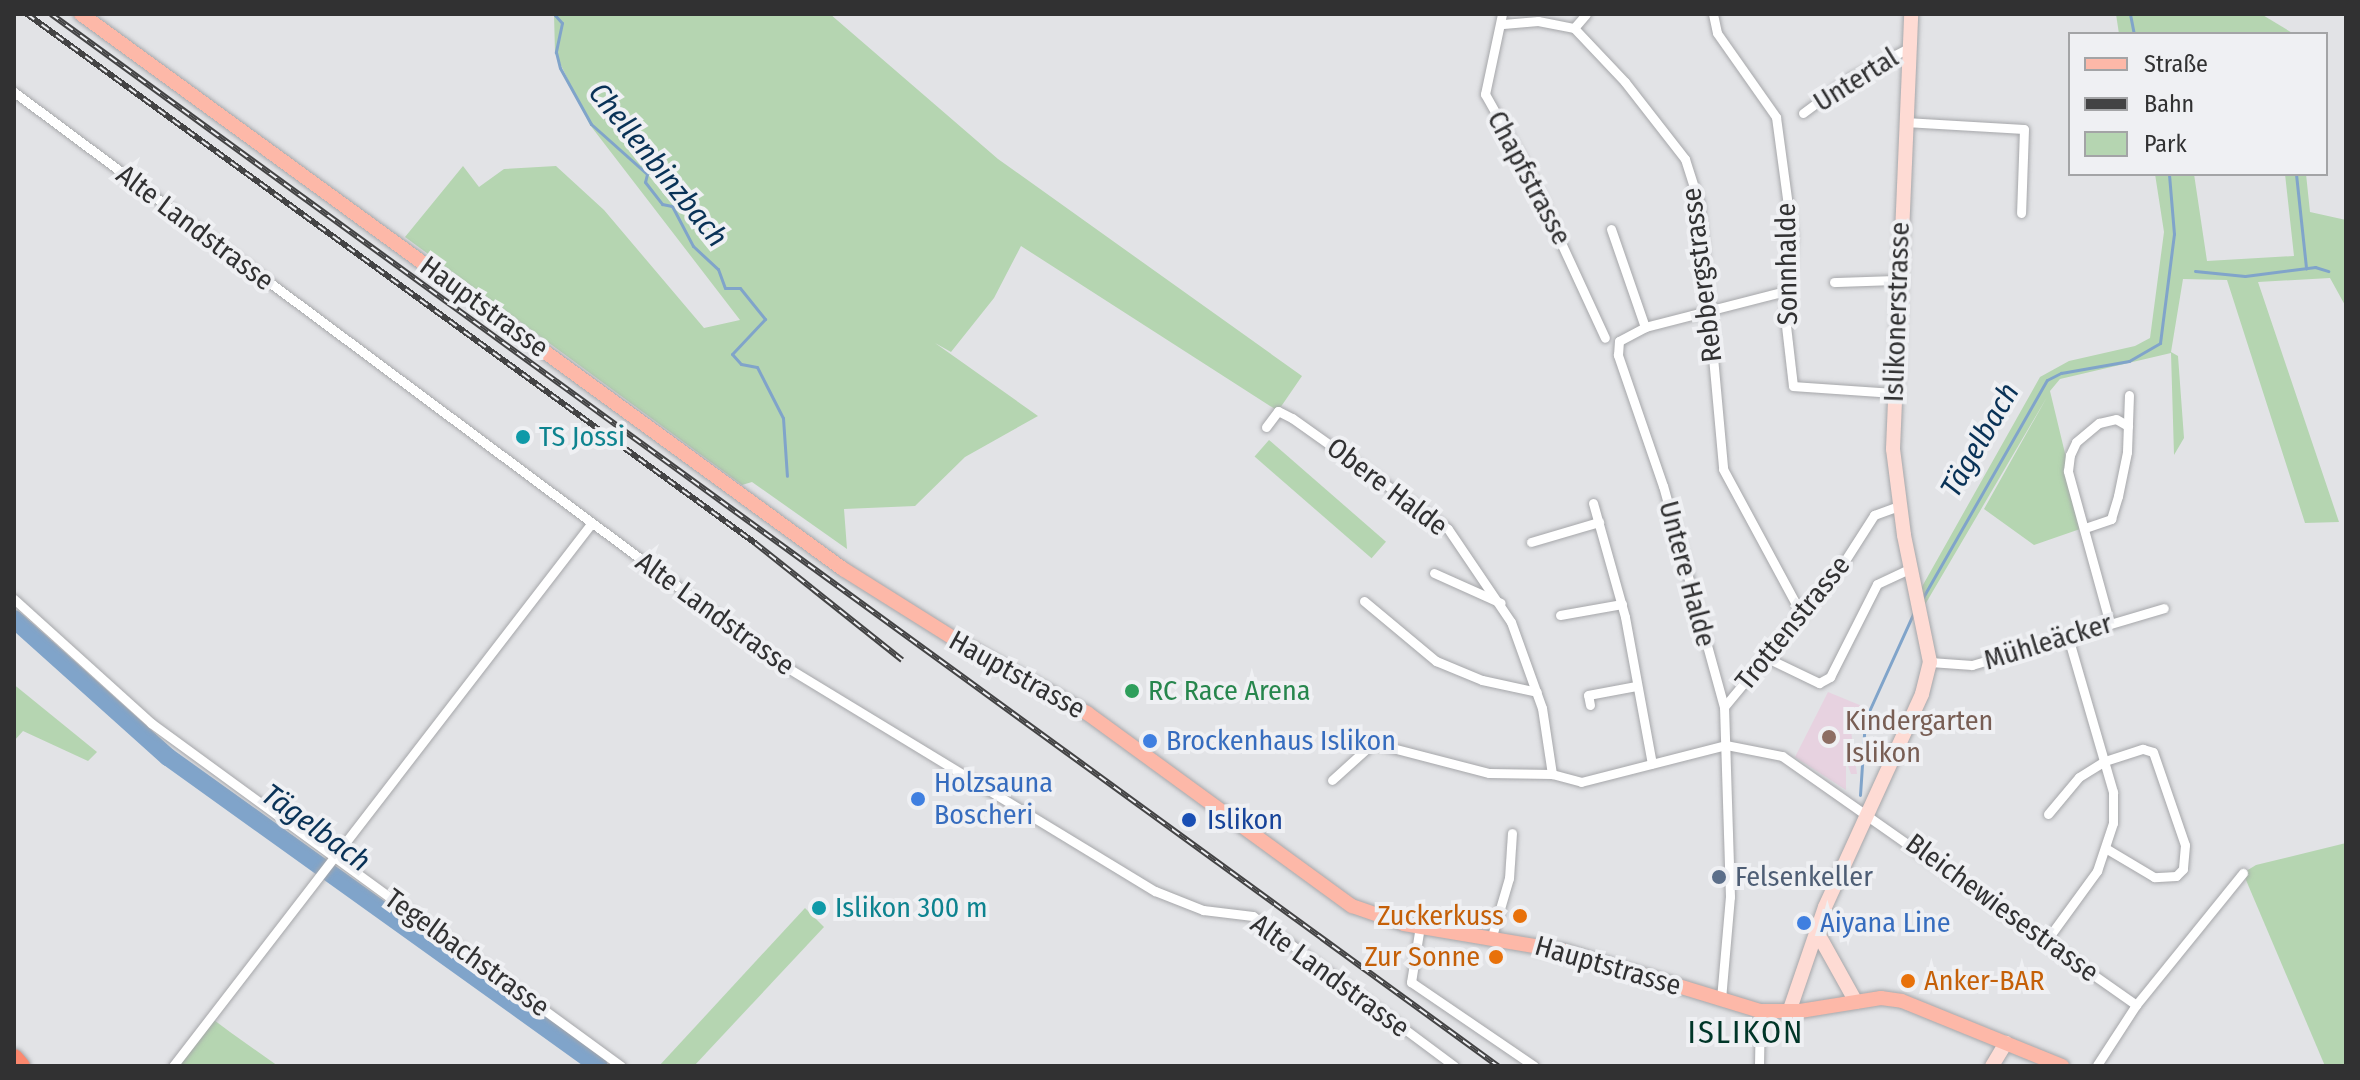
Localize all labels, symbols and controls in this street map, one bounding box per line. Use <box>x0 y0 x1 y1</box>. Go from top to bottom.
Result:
legend <box>2068 32 2328 176</box>
street label: Untertal <box>1808 41 1904 119</box>
text: Straße <box>2144 50 2208 78</box>
water label: Chellenbinzbach <box>581 76 735 254</box>
text: Bahn <box>2144 90 2194 118</box>
street label: Chapfstrasse <box>1480 105 1578 251</box>
text: Park <box>2144 130 2187 158</box>
street label: Alte Landstrasse <box>110 158 280 298</box>
street label: Rebbergstrasse <box>1675 186 1729 364</box>
street label: Sonnhalde <box>1769 203 1805 325</box>
street label: Islikonerstrasse <box>1877 221 1917 403</box>
street label: Hauptstrasse <box>413 249 555 365</box>
water label: Tägelbach <box>1933 377 2027 503</box>
place label: TS Jossi <box>539 420 625 454</box>
marker: TS Jossi <box>514 428 532 446</box>
street label: Obere Halde <box>1320 431 1454 543</box>
street label: Untere Halde <box>1651 497 1723 651</box>
street label: Alte Landstrasse <box>629 545 801 683</box>
street label: Trottenstrasse <box>1729 549 1857 697</box>
street label: Mühleäcker <box>1980 607 2116 677</box>
street label: Hauptstrasse <box>943 624 1091 726</box>
place label: RC Race Arena <box>1148 674 1310 708</box>
marker: RC Race Arena <box>1123 682 1141 700</box>
place label: Kindergarten Islikon <box>1845 704 1993 770</box>
place label: Brockenhaus Islikon <box>1166 724 1396 758</box>
marker: Kindergarten Islikon <box>1820 728 1838 746</box>
marker: Brockenhaus Islikon <box>1141 732 1159 750</box>
place label: Holzsauna Boscheri <box>934 766 1053 832</box>
water label: Tägelbach <box>255 777 377 879</box>
marker: Holzsauna Boscheri <box>909 790 927 808</box>
place label: Islikon <box>1207 803 1283 837</box>
marker: Islikon <box>1178 809 1200 831</box>
street label: Bleichewiesestrasse <box>1899 827 2105 989</box>
place label: Felsenkeller <box>1735 860 1873 894</box>
marker: Felsenkeller <box>1710 868 1728 886</box>
street label: Tegelbachstrasse <box>378 882 556 1024</box>
place label: Islikon 300 m <box>835 891 988 925</box>
marker: Islikon 300 m <box>810 899 828 917</box>
place label: Zuckerkuss <box>1377 899 1504 933</box>
place label: Aiyana Line <box>1820 906 1951 940</box>
street label: Alte Landstrasse <box>1244 907 1416 1045</box>
marker: Zuckerkuss <box>1511 907 1529 925</box>
marker: Aiyana Line <box>1795 914 1813 932</box>
street label: Hauptstrasse <box>1531 929 1685 1003</box>
place label: Zur Sonne <box>1364 940 1480 974</box>
marker: Zur Sonne <box>1487 948 1505 966</box>
place label: Anker-BAR <box>1924 964 2044 998</box>
marker: Anker-BAR <box>1899 972 1917 990</box>
district label: ISLIKON <box>1688 1013 1804 1051</box>

